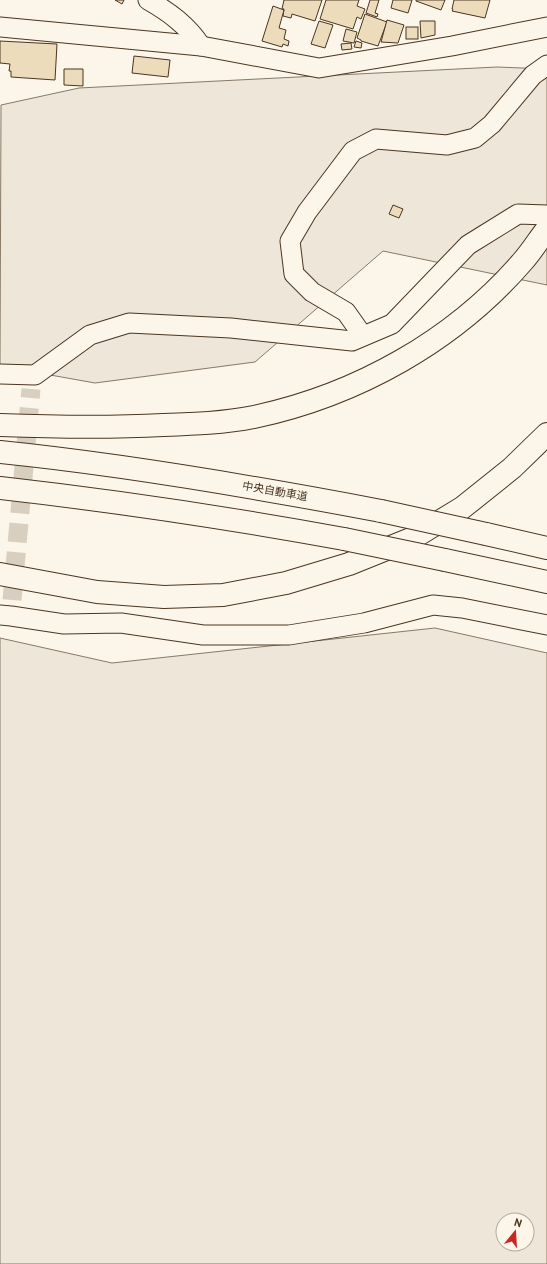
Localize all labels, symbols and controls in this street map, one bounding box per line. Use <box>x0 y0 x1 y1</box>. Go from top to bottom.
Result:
street label: 中央自動車道 <box>241 478 309 504</box>
north arrow <box>495 1212 535 1252</box>
text: N <box>512 1215 524 1230</box>

